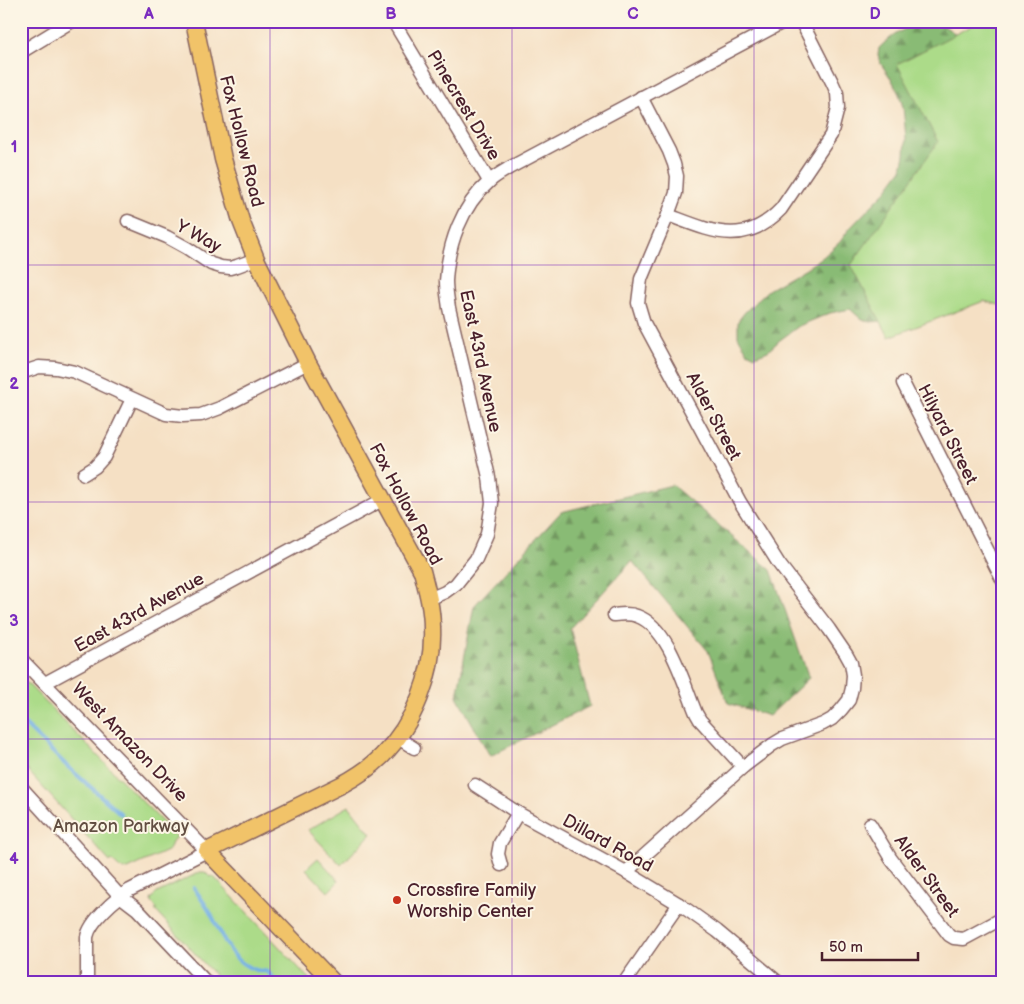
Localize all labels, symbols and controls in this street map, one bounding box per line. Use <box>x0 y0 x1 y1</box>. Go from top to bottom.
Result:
text: A <box>143 5 154 24</box>
text: B <box>385 5 397 24</box>
text: C <box>627 5 639 24</box>
text: D <box>869 5 881 24</box>
street label: Pinecrest Drive <box>423 47 505 164</box>
street label: Fox Hollow Road <box>215 73 268 209</box>
text: 1 <box>11 138 17 157</box>
street label: Y Way <box>172 215 226 258</box>
street label: East 43rd Avenue <box>455 288 506 435</box>
street label: Alder Street <box>682 369 746 464</box>
text: 2 <box>9 375 19 394</box>
street label: Hilyard Street <box>913 381 982 488</box>
street label: Fox Hollow Road <box>365 440 447 569</box>
street label: East 43rd Avenue <box>71 568 208 657</box>
text: 3 <box>9 612 19 631</box>
street label: West Amazon Drive <box>67 678 192 806</box>
street label: Dillard Road <box>559 810 657 877</box>
park label: Amazon Parkway <box>53 816 190 837</box>
street label: Alder Street <box>890 831 964 922</box>
text: 4 <box>9 850 19 869</box>
place label: Crossfire Family Worship Center <box>407 880 537 922</box>
marker: Crossfire Family Worship Center <box>391 894 403 906</box>
scale bar <box>822 929 918 961</box>
text: 50 m <box>829 938 863 957</box>

